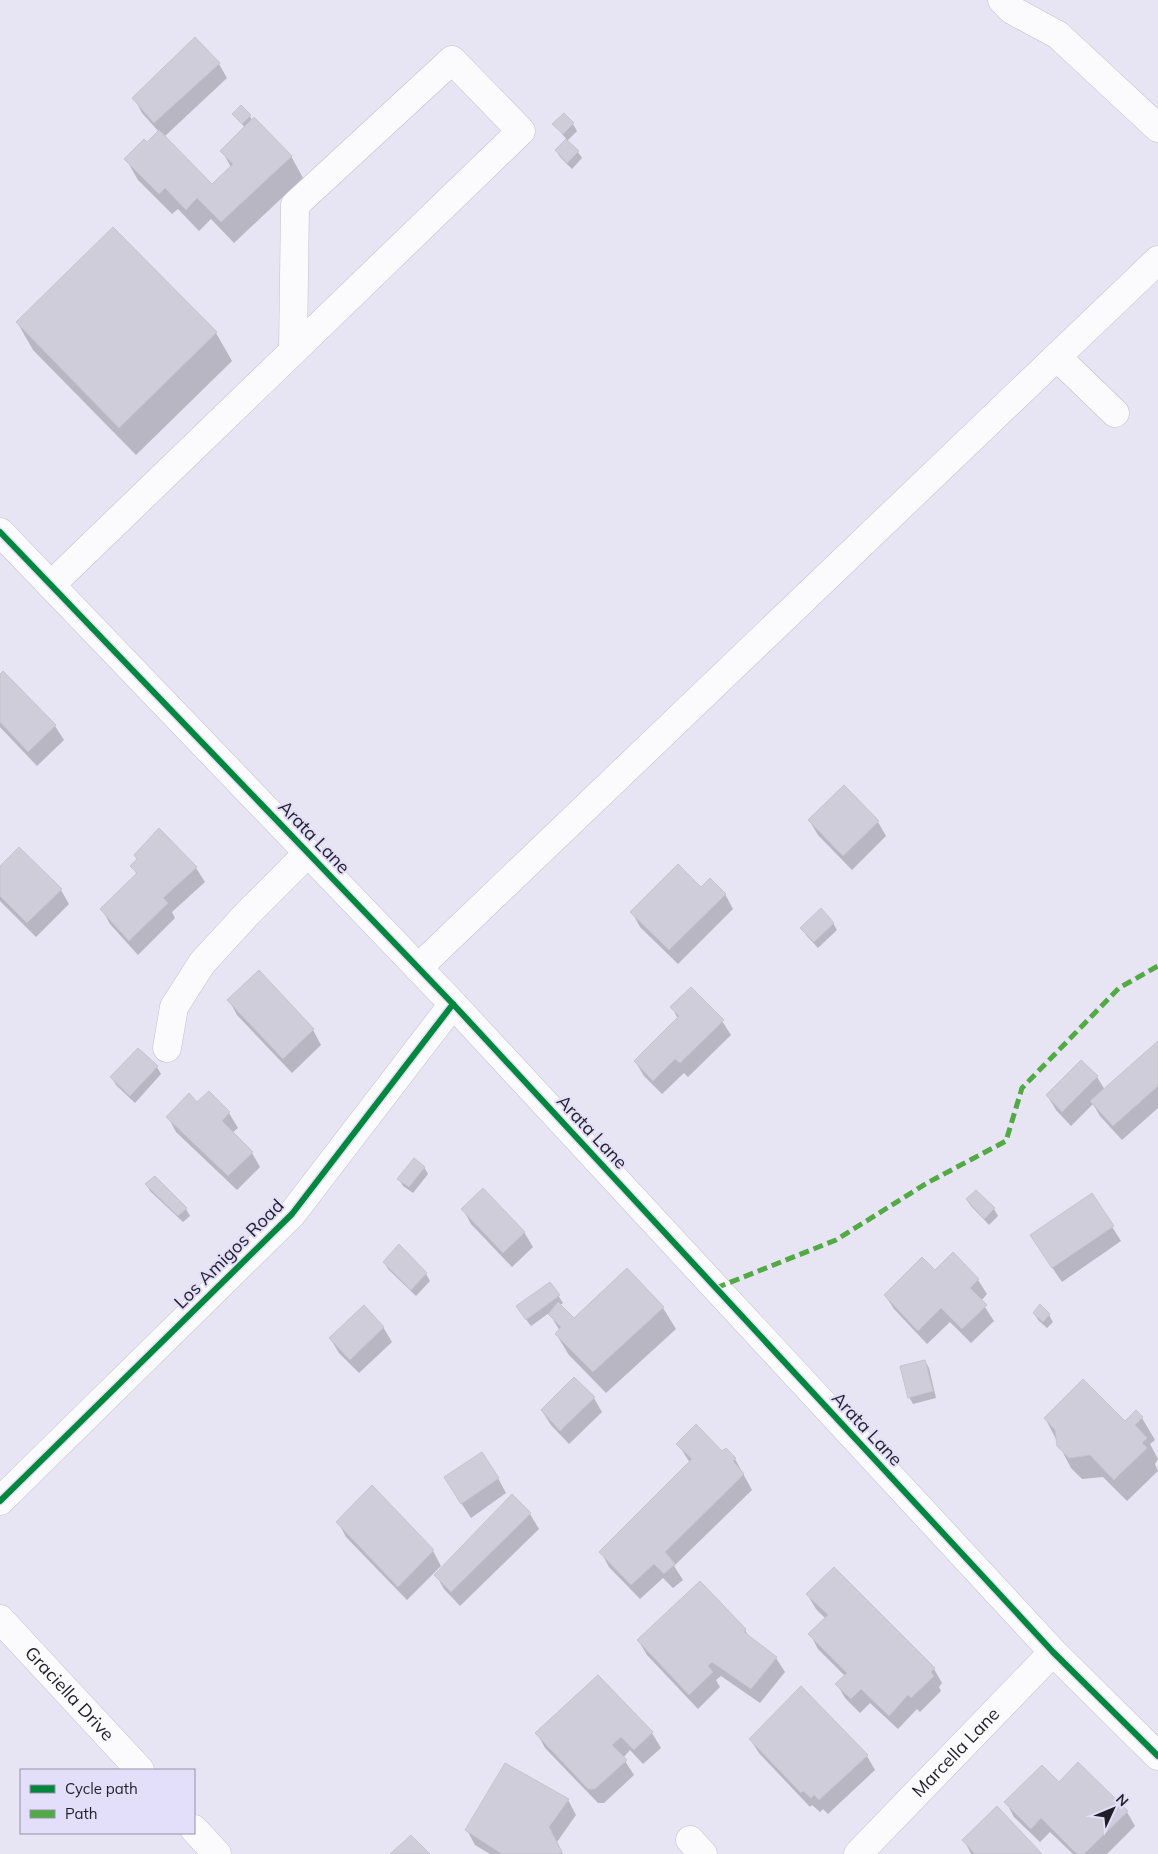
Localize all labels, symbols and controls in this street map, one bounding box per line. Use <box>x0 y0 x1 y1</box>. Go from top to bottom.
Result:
street label: Arata Lane <box>274 795 355 878</box>
street label: Arata Lane <box>552 1090 633 1174</box>
street label: Los Amigos Road <box>169 1194 288 1313</box>
street label: Arata Lane <box>827 1387 908 1471</box>
street label: Graciella Drive <box>20 1641 119 1746</box>
street label: Marcella Lane <box>907 1702 1004 1802</box>
legend <box>20 1769 195 1834</box>
text: Cycle path <box>65 1779 138 1798</box>
north arrow <box>1088 1784 1138 1834</box>
text: N <box>1112 1790 1132 1810</box>
text: Path <box>65 1804 97 1823</box>

